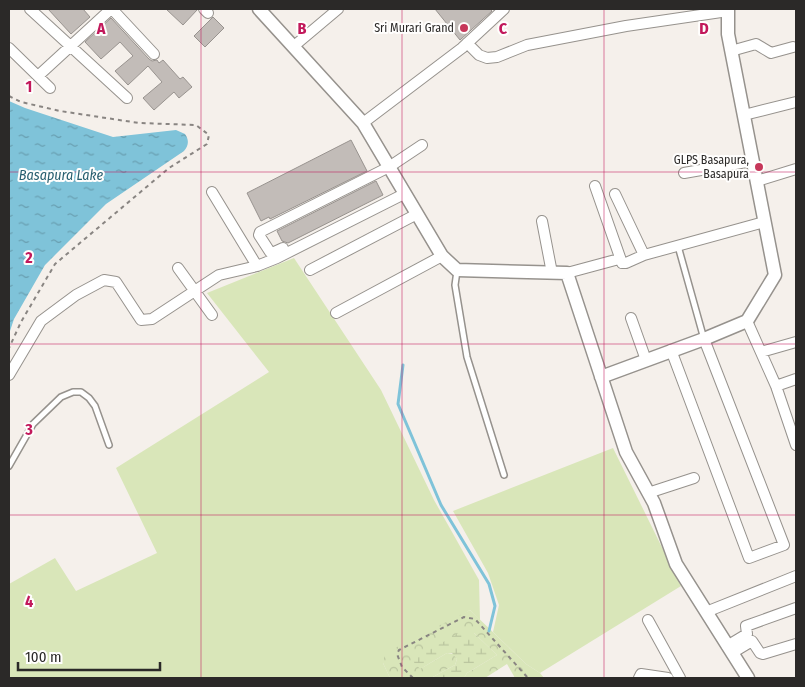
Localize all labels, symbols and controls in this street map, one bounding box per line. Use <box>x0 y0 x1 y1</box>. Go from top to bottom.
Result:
text: A <box>96 19 106 38</box>
text: B <box>298 19 307 38</box>
text: C <box>499 19 508 38</box>
text: D <box>699 19 709 38</box>
place label: Sri Murari Grand <box>374 21 454 35</box>
marker: Sri Murari Grand <box>458 22 470 34</box>
text: 1 <box>26 77 32 96</box>
place label: GLPS Basapura, Basapura <box>674 153 749 181</box>
marker: GLPS Basapura, Basapura <box>753 161 765 173</box>
water label: Basapura Lake <box>19 167 104 184</box>
text: 2 <box>24 248 33 267</box>
text: 3 <box>24 420 33 439</box>
text: 4 <box>25 592 33 611</box>
scale bar <box>18 640 160 672</box>
text: 100 m <box>25 648 62 666</box>

